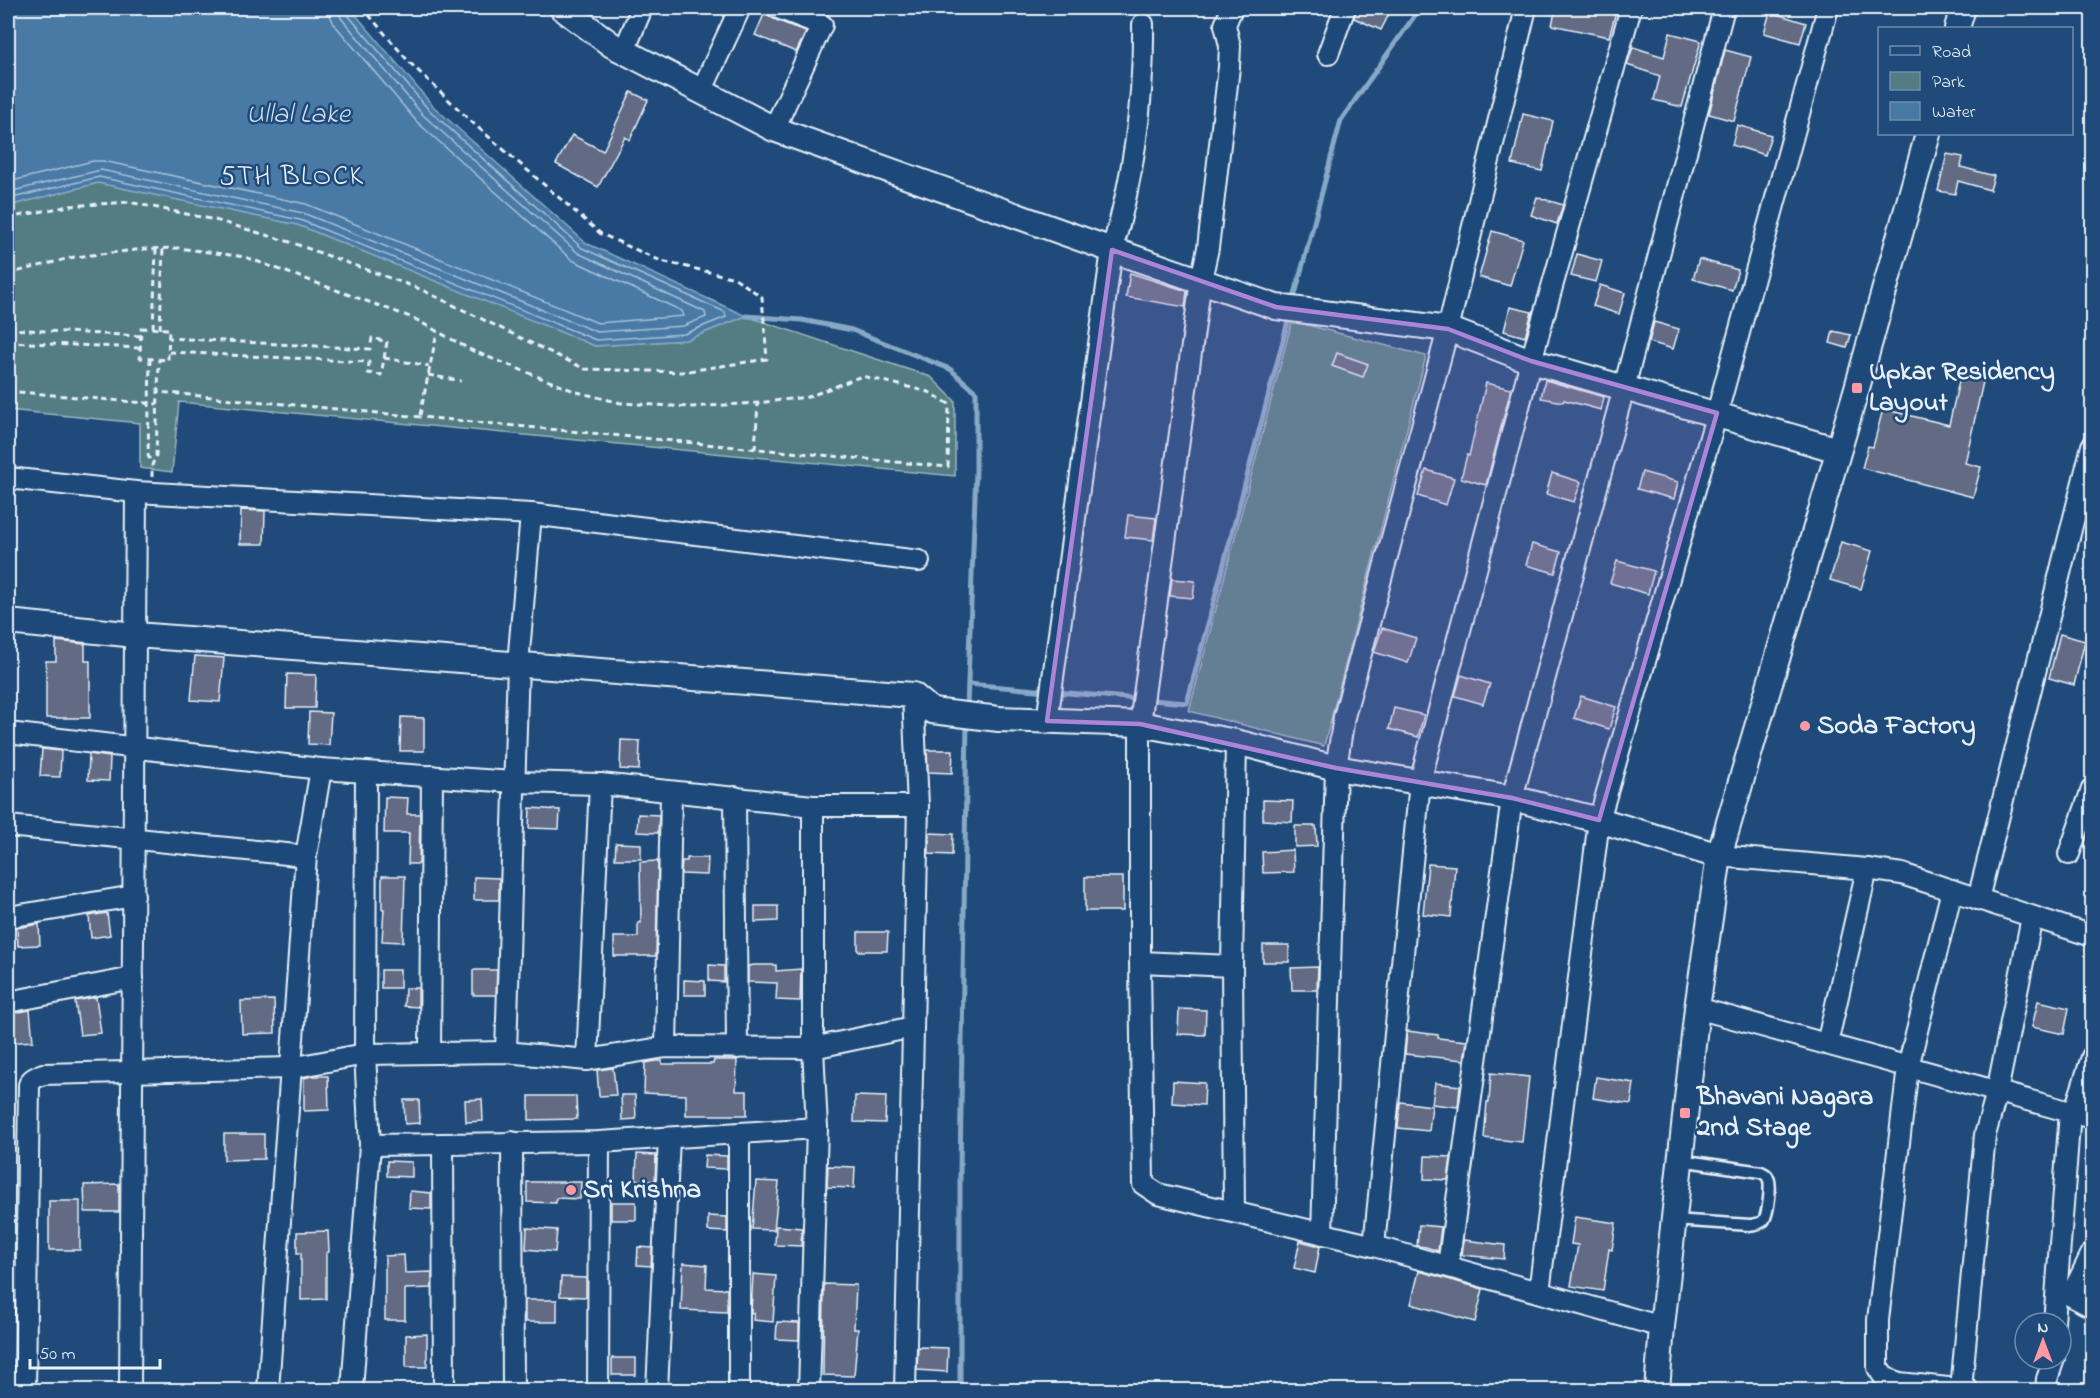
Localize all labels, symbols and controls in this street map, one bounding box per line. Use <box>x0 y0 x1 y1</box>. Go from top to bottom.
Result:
legend <box>1878 27 2073 135</box>
text: Road <box>1932 40 1971 66</box>
text: Park <box>1932 70 1965 96</box>
water label: Ullal Lake <box>246 95 352 136</box>
text: Water <box>1932 100 1976 126</box>
district label: 5TH BLOCK <box>219 157 365 198</box>
place label: Upkar Residency Layout <box>1869 353 2055 423</box>
marker: Upkar Residency Layout <box>1850 381 1864 395</box>
place label: Soda Factory <box>1817 707 1975 746</box>
marker: Soda Factory <box>1798 719 1812 733</box>
place label: Bhavani Nagara 2nd Stage <box>1695 1078 1873 1149</box>
marker: Bhavani Nagara 2nd Stage <box>1678 1106 1692 1120</box>
place label: Sri Krishna <box>583 1171 701 1210</box>
marker: Sri Krishna <box>564 1183 578 1197</box>
north arrow <box>2013 1311 2073 1371</box>
text: N <box>2038 1316 2049 1340</box>
scale bar <box>30 1332 160 1370</box>
text: 50 m <box>39 1342 76 1368</box>

